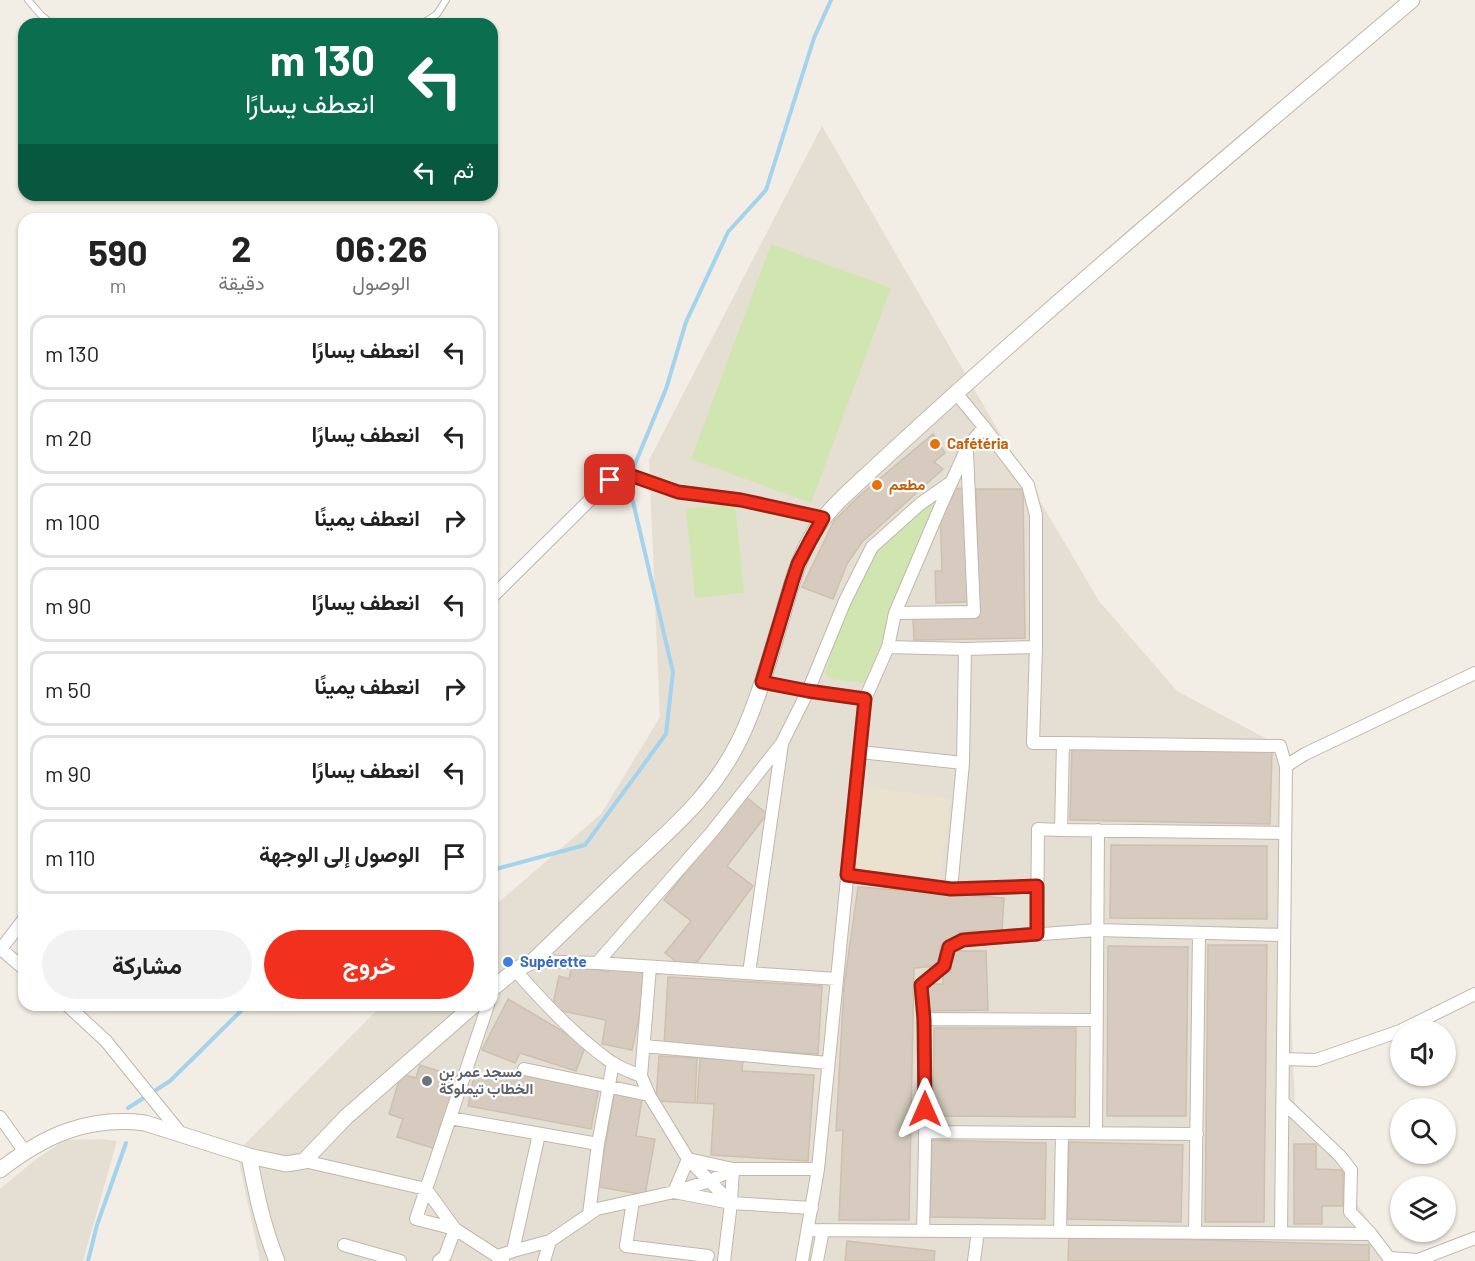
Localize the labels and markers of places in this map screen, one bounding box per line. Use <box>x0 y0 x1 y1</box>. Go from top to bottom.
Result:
place label: Cafétéria <box>947 434 1008 452</box>
marker: Cafétéria <box>928 437 942 451</box>
pin <box>584 454 635 505</box>
place label: مطعم <box>889 475 926 495</box>
marker: مطعم <box>870 478 884 492</box>
place label: Supérette <box>520 952 587 970</box>
marker: Supérette <box>501 955 515 969</box>
place label: مسجد عمر بن الخطاب تيملوكة <box>439 1062 533 1098</box>
marker: مسجد عمر بن الخطاب تيملوكة <box>420 1074 434 1088</box>

